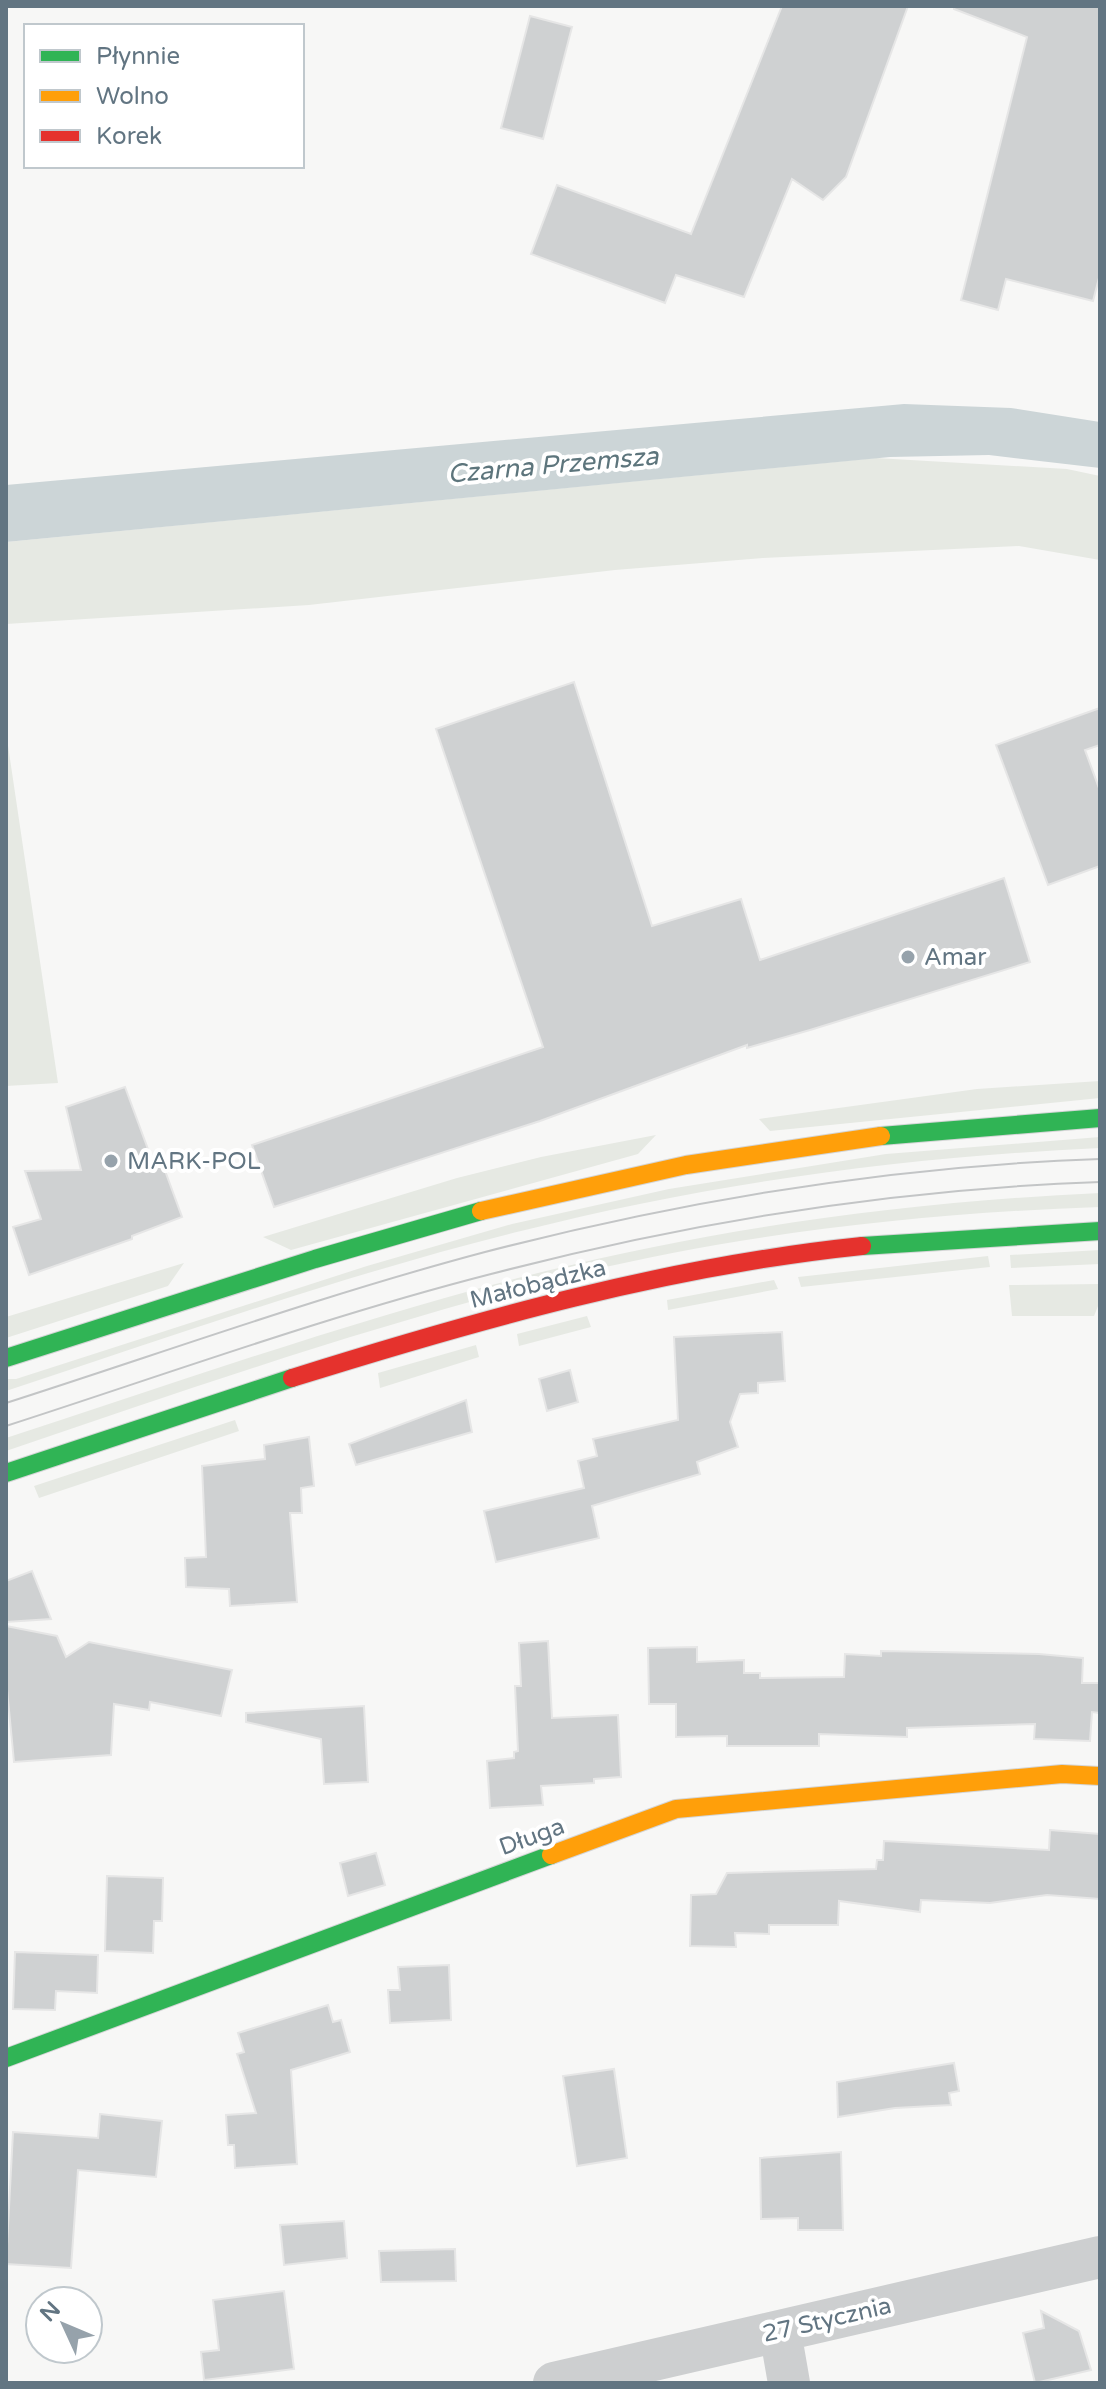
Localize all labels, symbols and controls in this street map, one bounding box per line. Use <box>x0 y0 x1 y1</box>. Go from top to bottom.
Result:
legend <box>24 24 304 168</box>
text: Płynnie <box>96 42 180 71</box>
text: Wolno <box>96 82 169 111</box>
text: Korek <box>96 122 162 151</box>
water label: Czarna Przemsza <box>446 440 661 490</box>
place label: Amar <box>924 943 987 972</box>
marker: Amar <box>899 948 917 966</box>
place label: MARK-POL <box>127 1147 261 1176</box>
marker: MARK-POL <box>102 1152 120 1170</box>
street label: Małobądzka <box>467 1253 609 1315</box>
street label: Długa <box>495 1812 569 1862</box>
north arrow <box>24 2285 104 2365</box>
street label: 27 Stycznia <box>760 2291 894 2349</box>
text: N <box>35 2296 66 2327</box>

